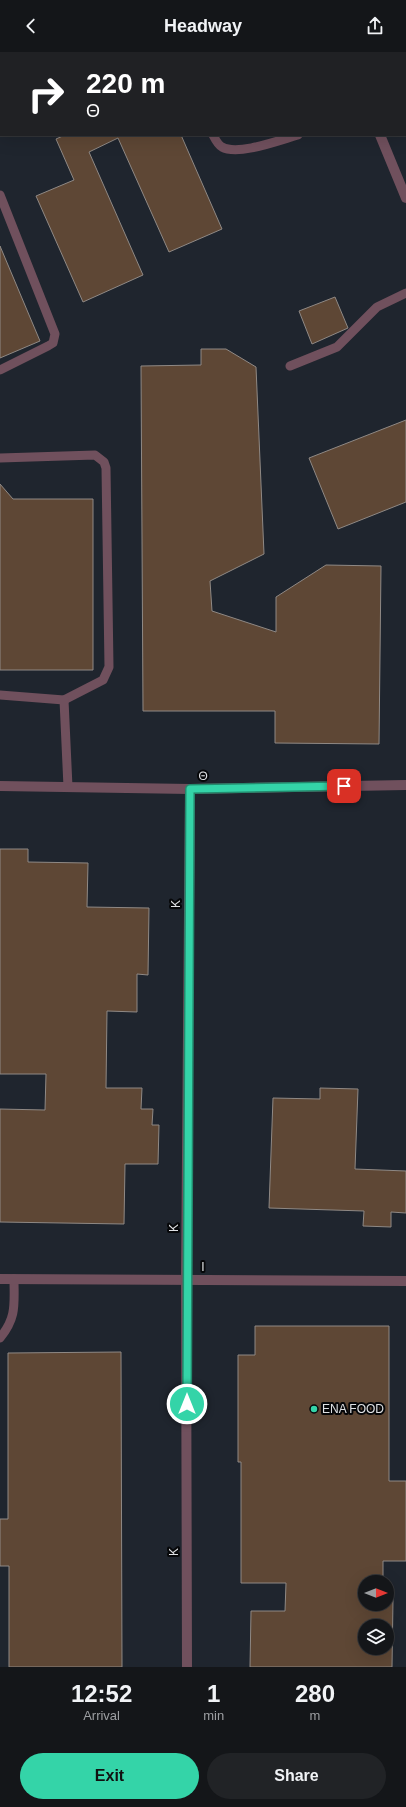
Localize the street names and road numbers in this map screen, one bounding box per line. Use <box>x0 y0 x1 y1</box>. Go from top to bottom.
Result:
street label: Θ <box>198 769 208 783</box>
street label: Κ <box>169 900 183 908</box>
street label: Κ <box>167 1224 181 1232</box>
street label: Ι <box>201 1260 205 1274</box>
street label: Κ <box>167 1548 181 1556</box>

